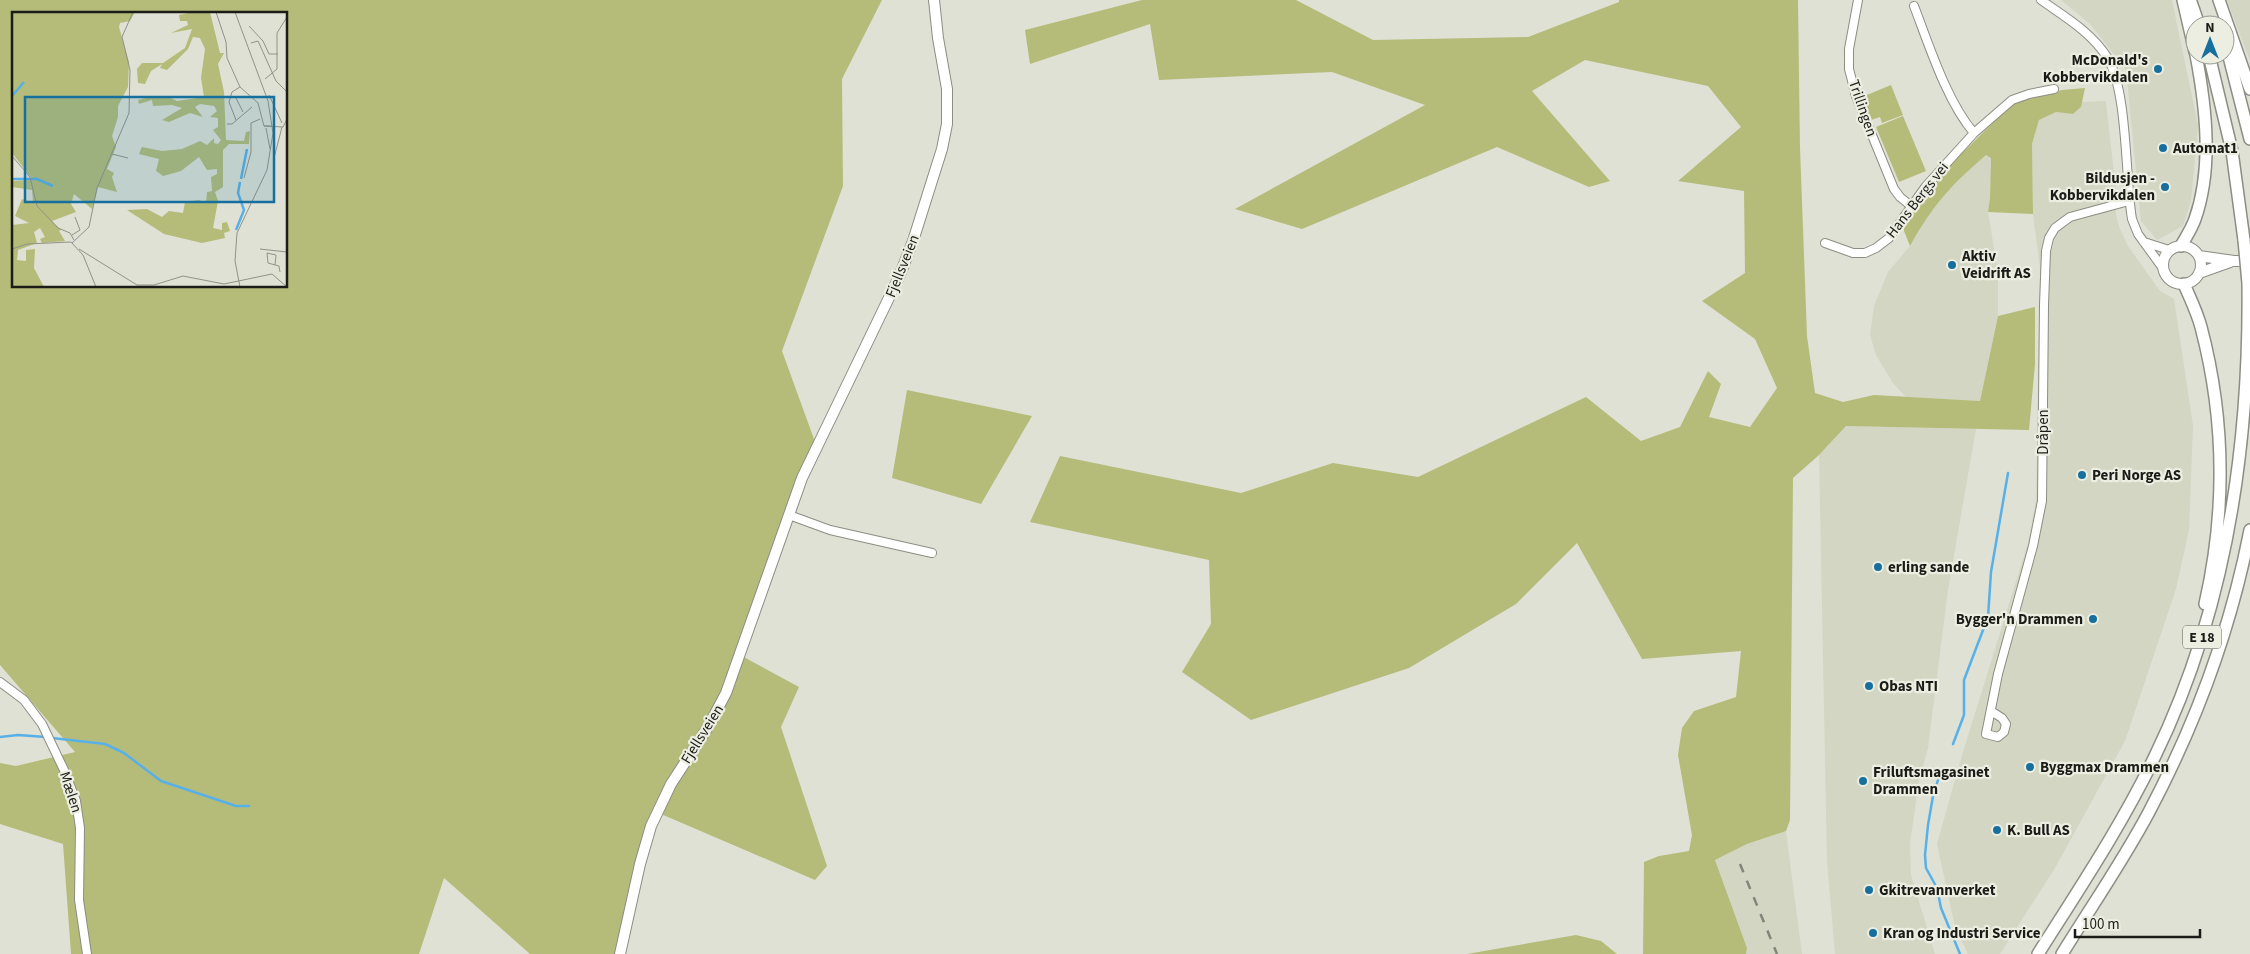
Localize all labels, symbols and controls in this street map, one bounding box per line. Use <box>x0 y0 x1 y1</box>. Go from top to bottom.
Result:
inset map <box>12 12 288 288</box>
north arrow <box>2185 15 2235 65</box>
text: N <box>2205 18 2215 38</box>
place label: McDonald's Kobbervikdalen <box>2043 50 2148 88</box>
marker: McDonald's Kobbervikdalen <box>2152 63 2164 75</box>
street label: Trillingen <box>1843 77 1882 139</box>
place label: Automat1 <box>2172 138 2238 159</box>
marker: Automat1 <box>2157 142 2169 154</box>
street label: Hans Bergs vei <box>1881 158 1954 243</box>
place label: Bildusjen - Kobbervikdalen <box>2050 168 2155 206</box>
marker: Bildusjen - Kobbervikdalen <box>2159 181 2171 193</box>
street label: Fjellsveien <box>880 232 925 301</box>
place label: Aktiv Veidrift AS <box>1961 246 2031 284</box>
marker: Aktiv Veidrift AS <box>1946 259 1958 271</box>
street label: Dråpen <box>2033 409 2054 455</box>
place label: Peri Norge AS <box>2092 465 2181 486</box>
marker: Peri Norge AS <box>2076 469 2088 481</box>
place label: erling sande <box>1888 557 1969 578</box>
marker: erling sande <box>1872 561 1884 573</box>
place label: Bygger'n Drammen <box>1956 609 2083 630</box>
marker: Bygger'n Drammen <box>2087 613 2099 625</box>
road number: E 18 <box>2183 626 2221 649</box>
place label: Obas NTI <box>1879 676 1938 697</box>
marker: Obas NTI <box>1863 680 1875 692</box>
street label: Fjellsveien <box>676 701 729 768</box>
place label: Byggmax Drammen <box>2040 757 2169 778</box>
marker: Byggmax Drammen <box>2024 761 2036 773</box>
place label: Friluftsmagasinet Drammen <box>1873 762 1990 800</box>
street label: Mælen <box>54 769 87 815</box>
marker: Friluftsmagasinet Drammen <box>1857 775 1869 787</box>
place label: K. Bull AS <box>2007 820 2070 841</box>
marker: K. Bull AS <box>1991 824 2003 836</box>
place label: Gkitrevannverket <box>1879 880 1996 901</box>
marker: Gkitrevannverket <box>1863 884 1875 896</box>
scale bar <box>2075 906 2200 938</box>
text: 100 m <box>2082 914 2120 935</box>
place label: Kran og Industri Service <box>1883 923 2041 944</box>
marker: Kran og Industri Service <box>1867 927 1879 939</box>

